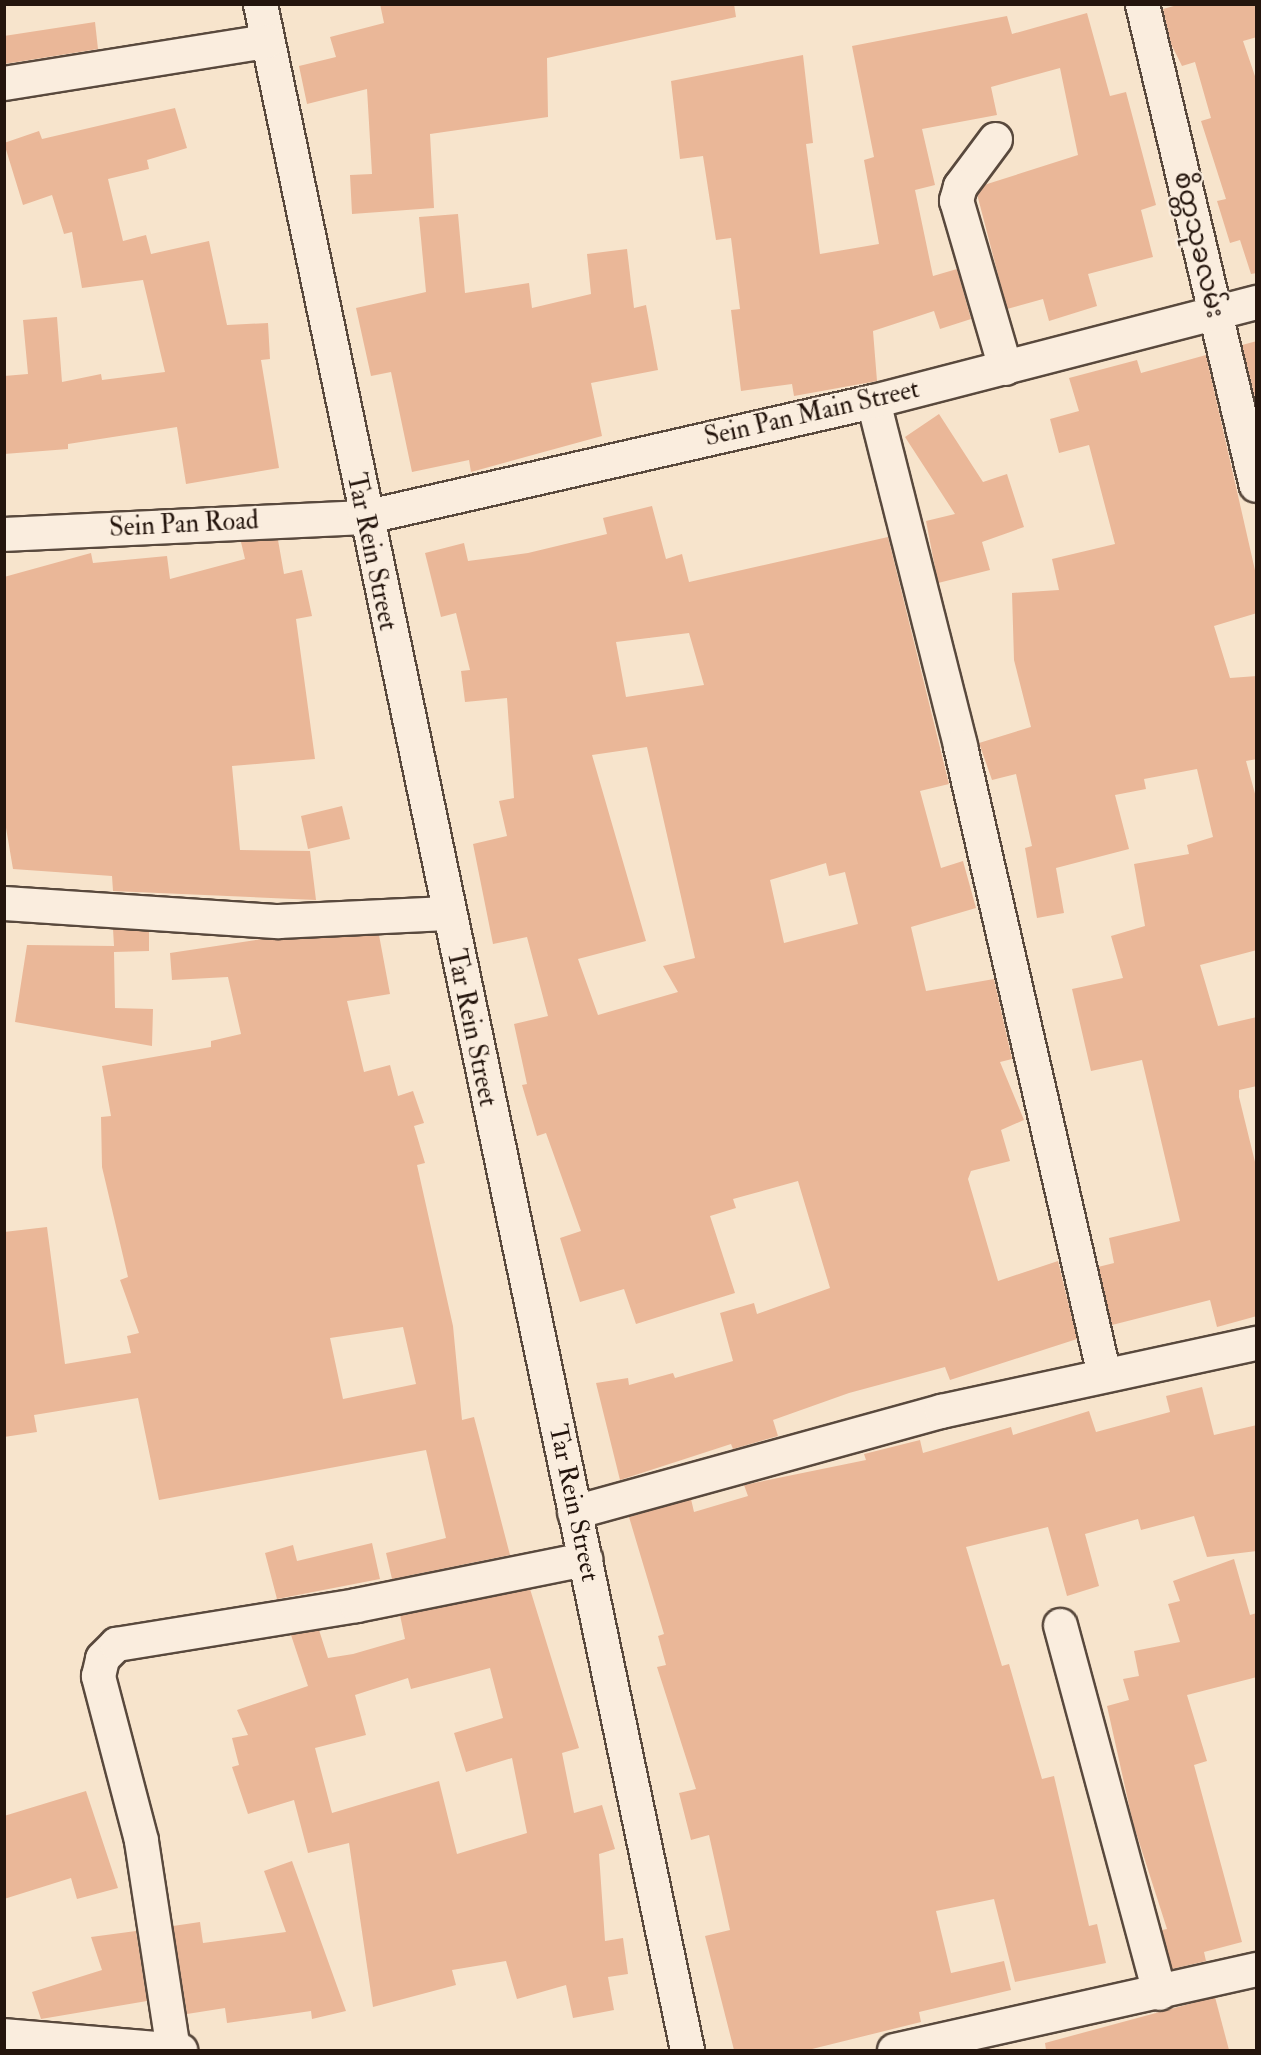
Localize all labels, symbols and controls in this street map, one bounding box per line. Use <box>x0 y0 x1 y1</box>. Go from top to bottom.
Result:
street label: စိတ္တသုခလမ်း <box>1166 169 1230 321</box>
street label: Sein Pan Main Street <box>702 374 922 454</box>
street label: Tar Rein Street <box>339 471 403 633</box>
street label: Sein Pan Road <box>108 506 260 544</box>
street label: Tar Rein Street <box>439 947 503 1109</box>
street label: Tar Rein Street <box>541 1422 605 1584</box>

